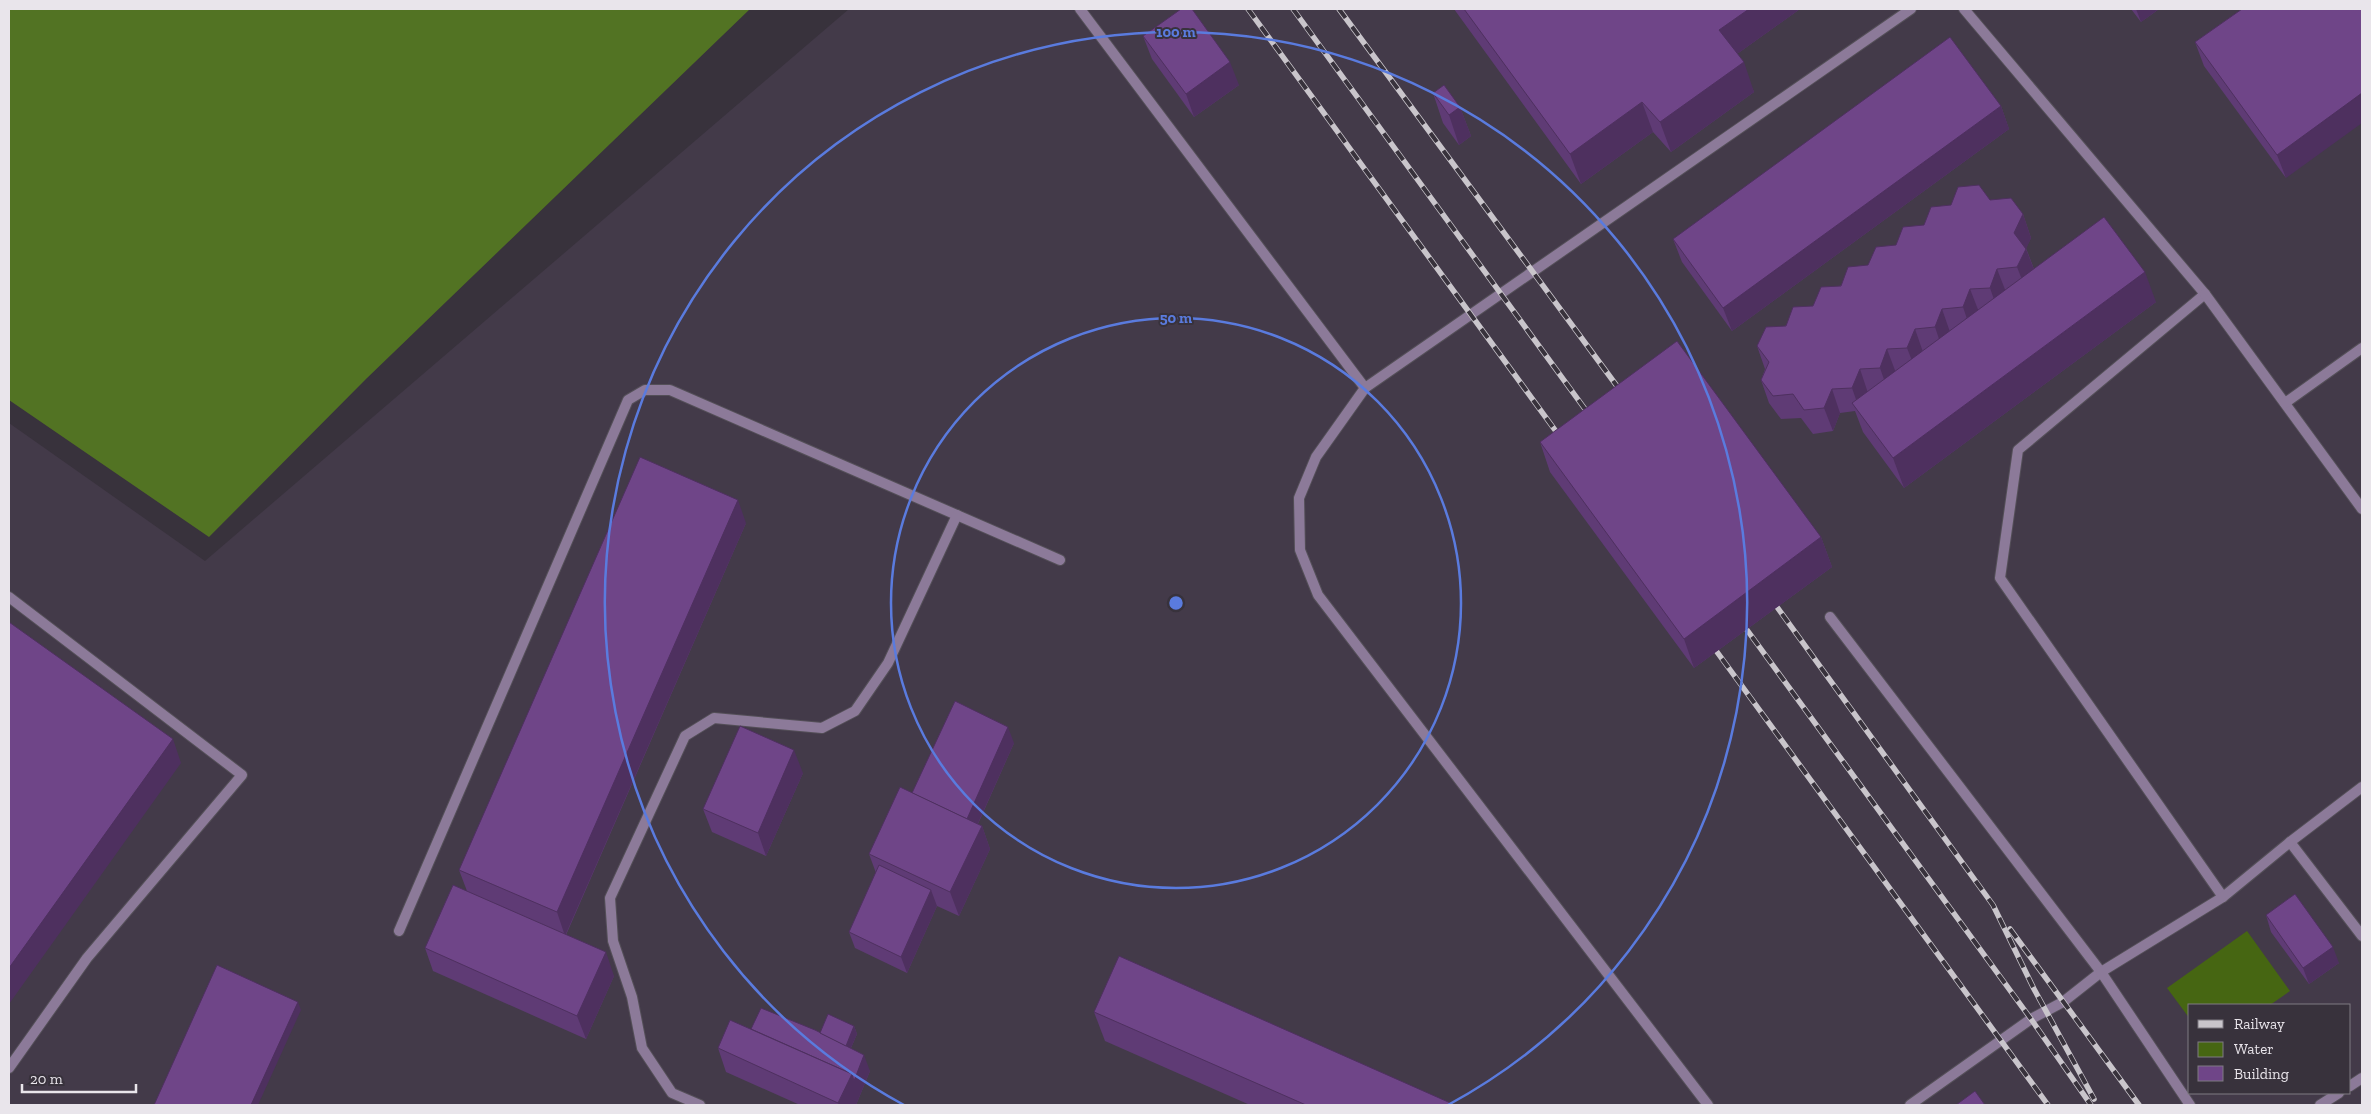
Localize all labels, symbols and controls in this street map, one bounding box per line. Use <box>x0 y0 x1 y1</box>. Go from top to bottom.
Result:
text: 100 m <box>1156 23 1196 41</box>
text: 50 m <box>1160 309 1192 327</box>
centre of rings <box>1167 594 1185 612</box>
legend <box>2188 1004 2351 1094</box>
text: Railway <box>2234 1015 2285 1033</box>
text: Water <box>2234 1040 2274 1058</box>
scale bar <box>22 1062 136 1094</box>
text: Building <box>2234 1065 2289 1083</box>
text: 20 m <box>30 1070 63 1088</box>

